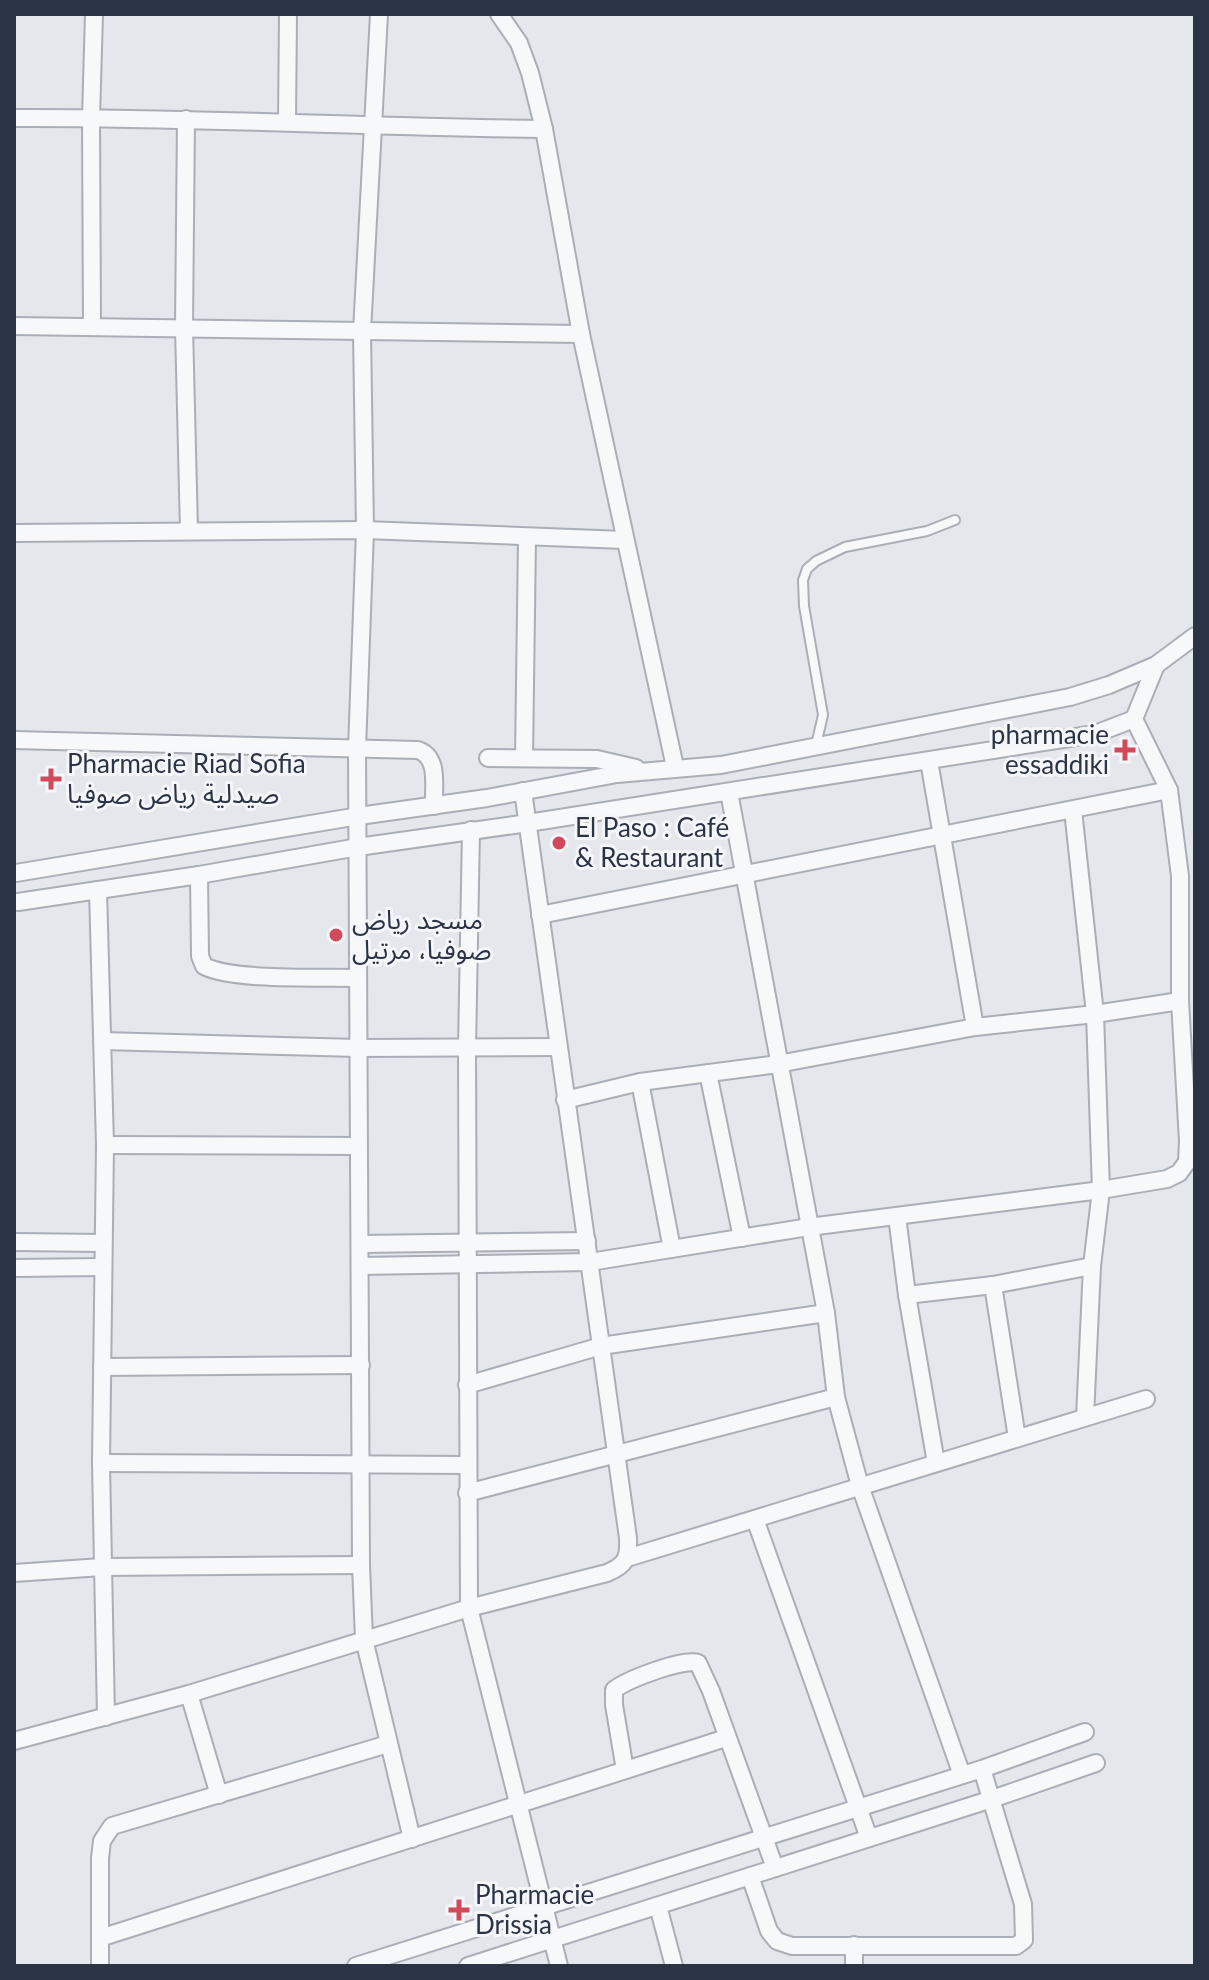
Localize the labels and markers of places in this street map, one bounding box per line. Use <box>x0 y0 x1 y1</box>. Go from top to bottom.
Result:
place label: pharmacie essaddiki <box>991 718 1109 780</box>
marker: pharmacie essaddiki <box>1116 741 1134 759</box>
place label: Pharmacie Riad Sofia صيدلية رياض صوفيا <box>67 747 306 810</box>
marker: Pharmacie Riad Sofia صيدلية رياض صوفيا <box>42 770 60 788</box>
place label: El Paso : Café & Restaurant <box>575 811 729 873</box>
marker: El Paso : Café & Restaurant <box>550 834 568 852</box>
place label: مسجد رياض صوفيا، مرتیل <box>352 903 491 965</box>
marker: مسجد رياض صوفيا، مرتیل <box>327 926 345 944</box>
place label: Pharmacie Drissia <box>475 1878 594 1940</box>
marker: Pharmacie Drissia <box>450 1901 468 1919</box>

